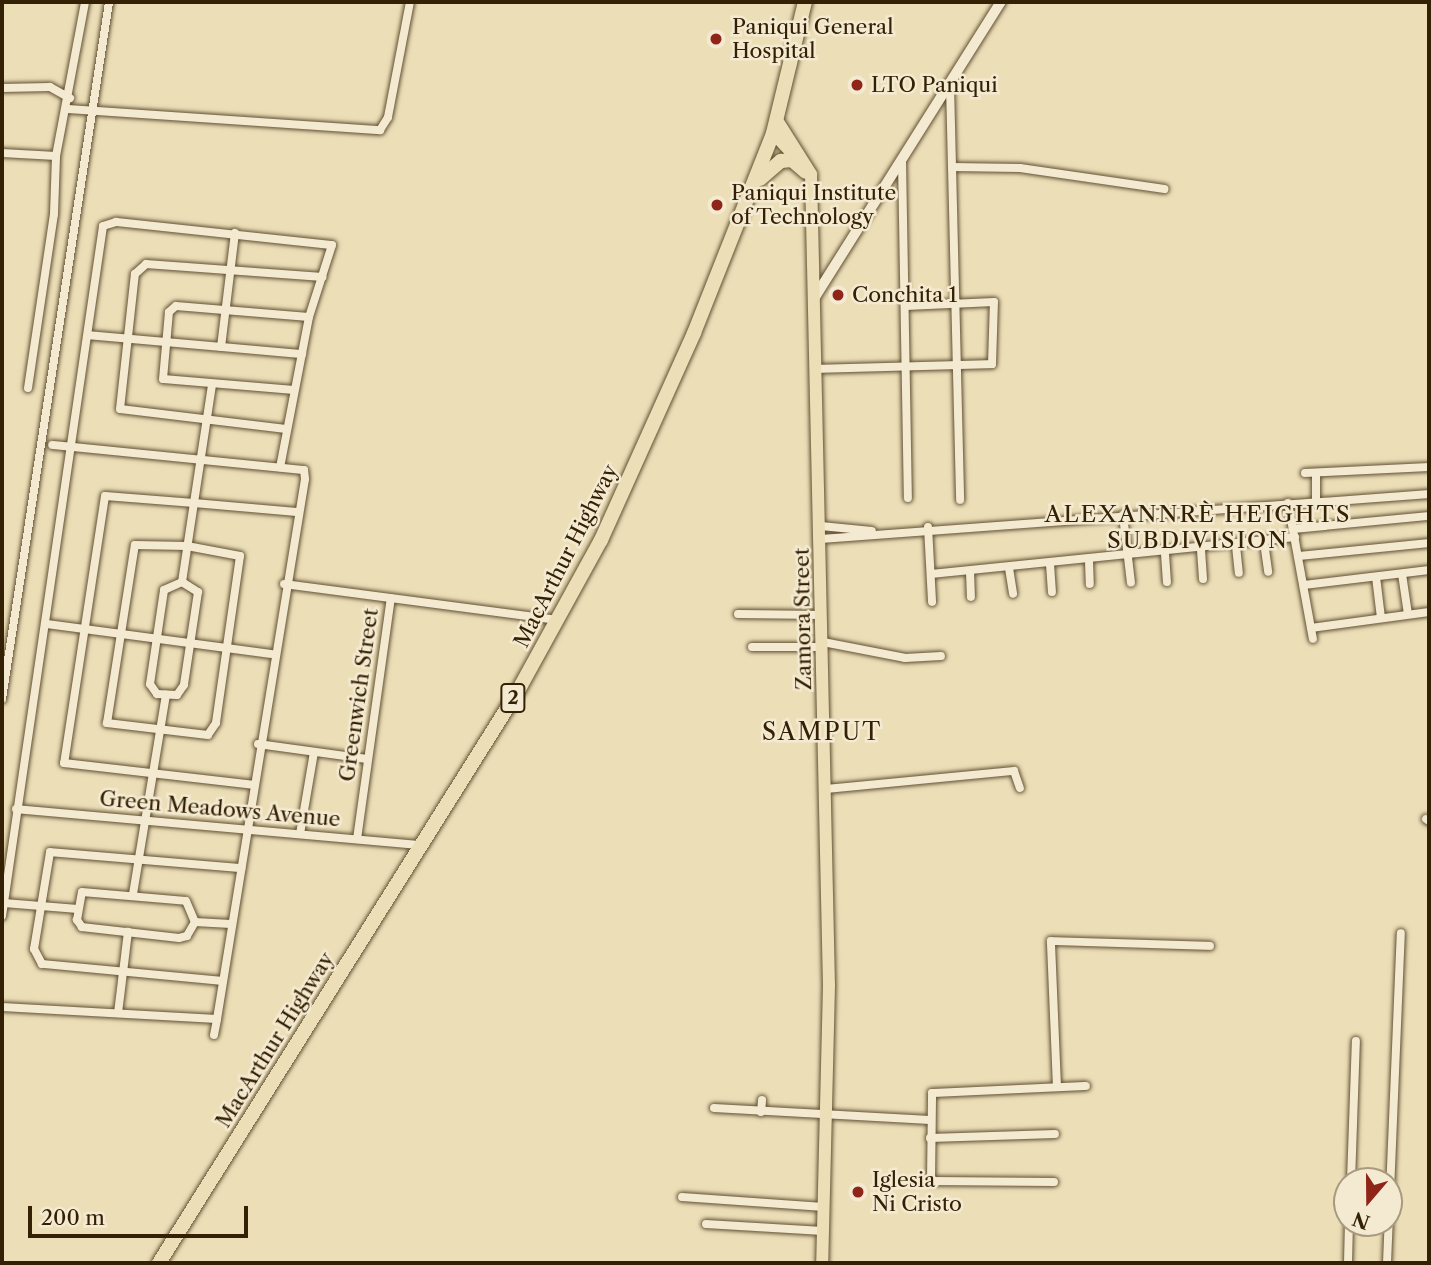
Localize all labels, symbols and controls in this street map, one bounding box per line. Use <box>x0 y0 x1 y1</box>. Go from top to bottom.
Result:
place label: Paniqui General Hospital <box>732 14 893 64</box>
marker: Paniqui General Hospital <box>706 29 726 49</box>
place label: LTO Paniqui <box>871 72 998 98</box>
marker: LTO Paniqui <box>849 77 865 93</box>
place label: Paniqui Institute of Technology <box>731 180 896 230</box>
marker: Paniqui Institute of Technology <box>709 197 725 213</box>
place label: Conchita 1 <box>852 282 958 308</box>
marker: Conchita 1 <box>830 287 846 303</box>
street label: MacArthur Highway <box>509 460 623 652</box>
district label: ALEXANNRÈ HEIGHTS SUBDIVISION <box>1047 500 1349 554</box>
street label: Zamora Street <box>789 547 817 691</box>
street label: Greenwich Street <box>334 607 384 783</box>
road number: 2 <box>499 682 527 713</box>
district label: SAMPUT <box>763 718 881 746</box>
street label: Green Meadows Avenue <box>98 786 342 832</box>
street label: MacArthur Highway <box>211 947 339 1133</box>
place label: Iglesia Ni Cristo <box>872 1167 962 1217</box>
north arrow <box>1333 1167 1403 1237</box>
marker: Iglesia Ni Cristo <box>850 1184 866 1200</box>
scale bar <box>32 1192 252 1236</box>
text: 200 m <box>41 1205 105 1230</box>
text: N <box>1350 1207 1373 1234</box>

